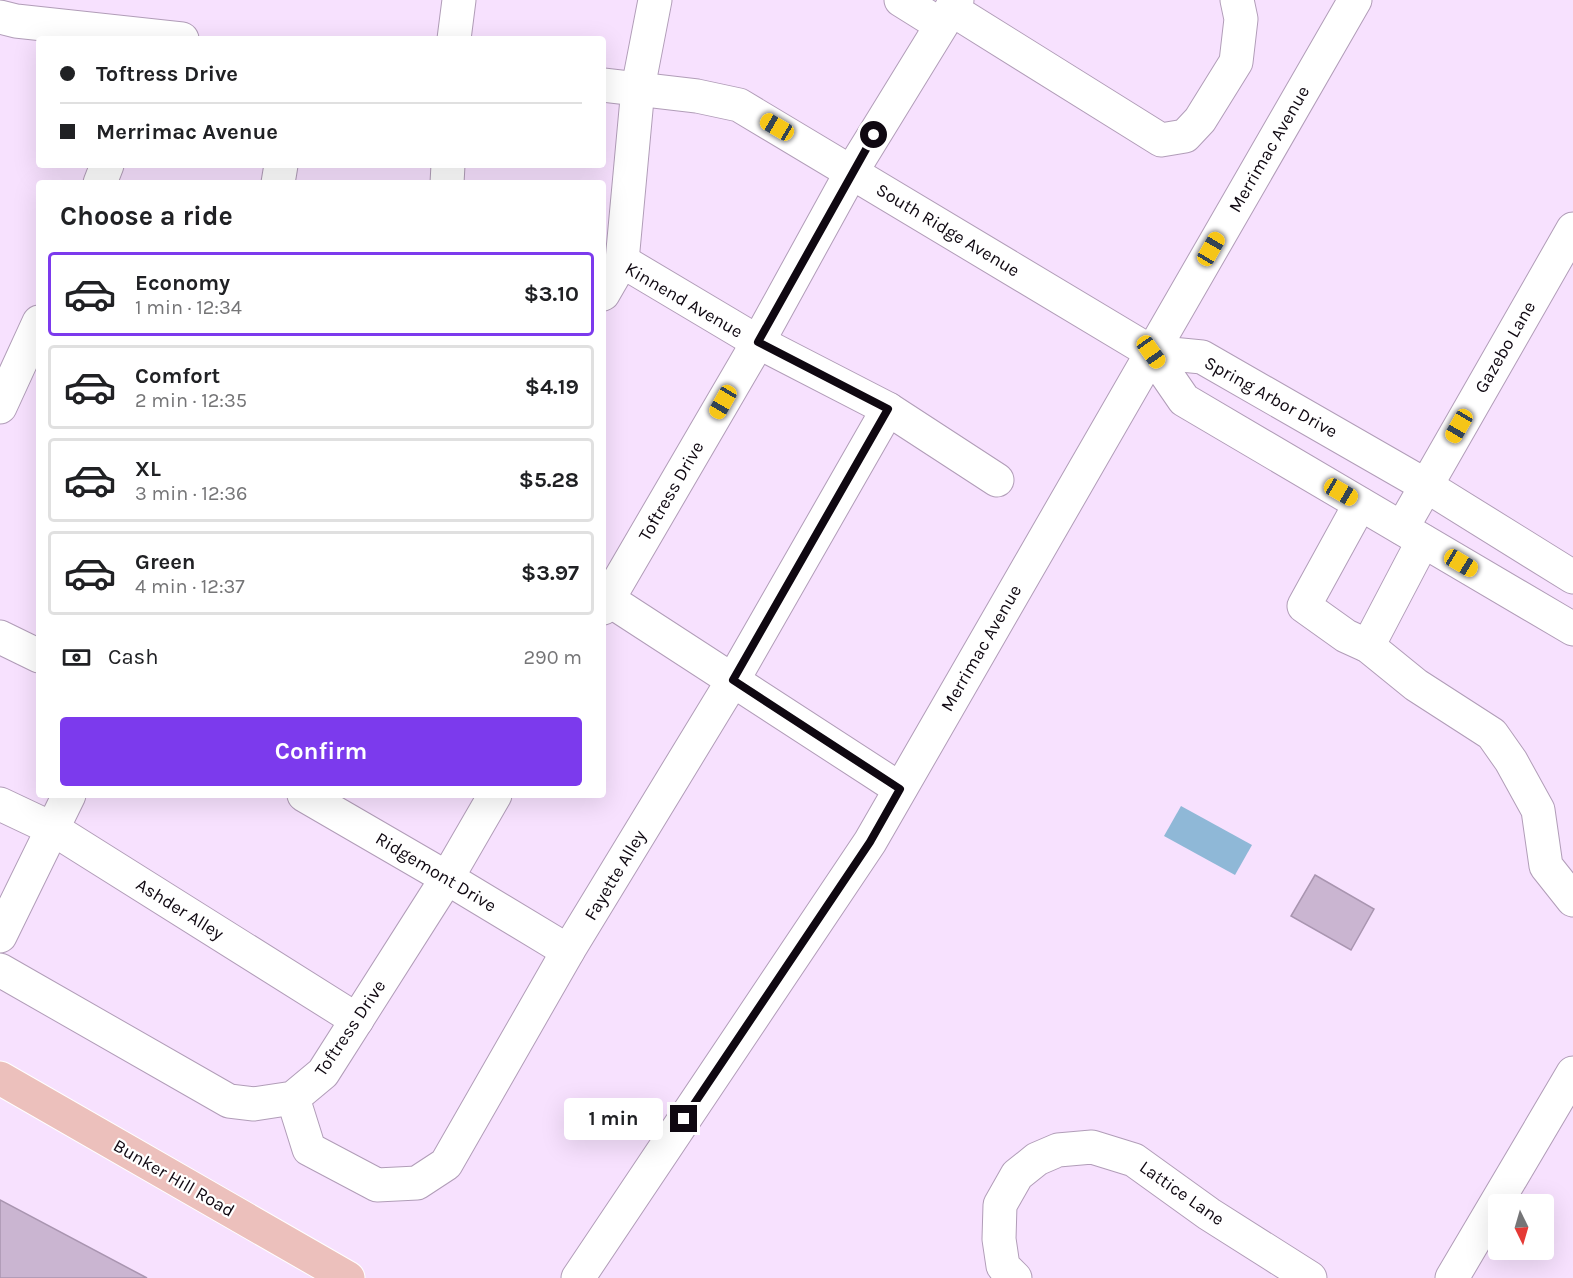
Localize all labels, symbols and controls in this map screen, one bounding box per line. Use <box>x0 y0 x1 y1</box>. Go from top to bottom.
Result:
text: Toftress Drive <box>96 61 238 87</box>
street label: Merrimac Avenue <box>1224 82 1314 216</box>
car <box>757 110 797 144</box>
text: Merrimac Avenue <box>96 119 278 145</box>
route start <box>860 121 887 148</box>
street label: South Ridge Avenue <box>872 178 1024 282</box>
text: Choose a ride <box>60 200 233 232</box>
car <box>1194 229 1228 269</box>
street label: Kinnend Avenue <box>621 257 747 343</box>
icon: car <box>63 267 117 321</box>
text: Economy <box>135 270 230 296</box>
text: $3.10 <box>524 281 579 307</box>
text: 1 min · 12:34 <box>135 296 242 319</box>
street label: Gazebo Lane <box>1470 297 1540 397</box>
car <box>1133 332 1169 372</box>
street label: Spring Arbor Drive <box>1201 351 1341 443</box>
icon: car <box>63 360 117 414</box>
text: Comfort <box>135 363 220 389</box>
text: $4.19 <box>525 374 579 400</box>
car <box>706 382 740 422</box>
text: 2 min · 12:35 <box>135 389 247 412</box>
car <box>1442 406 1476 446</box>
street label: Toftress Drive <box>634 437 708 545</box>
icon: car <box>63 453 117 507</box>
text: XL <box>135 456 161 482</box>
text: $5.28 <box>519 467 579 493</box>
car <box>1321 475 1361 509</box>
text: 3 min · 12:36 <box>135 482 247 505</box>
icon: car <box>63 546 117 600</box>
car <box>1441 546 1481 580</box>
text: Green <box>135 549 196 575</box>
text: $3.97 <box>521 560 579 586</box>
text: 4 min · 12:37 <box>135 575 245 598</box>
street label: Merrimac Avenue <box>936 581 1026 715</box>
icon: cash <box>60 641 93 674</box>
text: Cash <box>108 644 158 670</box>
text: 290 m <box>523 646 582 669</box>
button: Confirm <box>60 717 582 786</box>
street label: Fayette Alley <box>579 825 651 924</box>
street label: Ridgemont Drive <box>372 827 500 917</box>
street label: Ashder Alley <box>132 873 228 945</box>
street label: Toftress Drive <box>310 976 390 1080</box>
callout: 1 min <box>564 1098 663 1140</box>
route end <box>670 1105 697 1132</box>
text: 1 min <box>588 1107 639 1130</box>
street label: Bunker Hill Road <box>109 1134 239 1222</box>
street label: Lattice Lane <box>1135 1156 1229 1230</box>
north arrow <box>1488 1194 1554 1260</box>
map controls <box>1488 1194 1554 1260</box>

